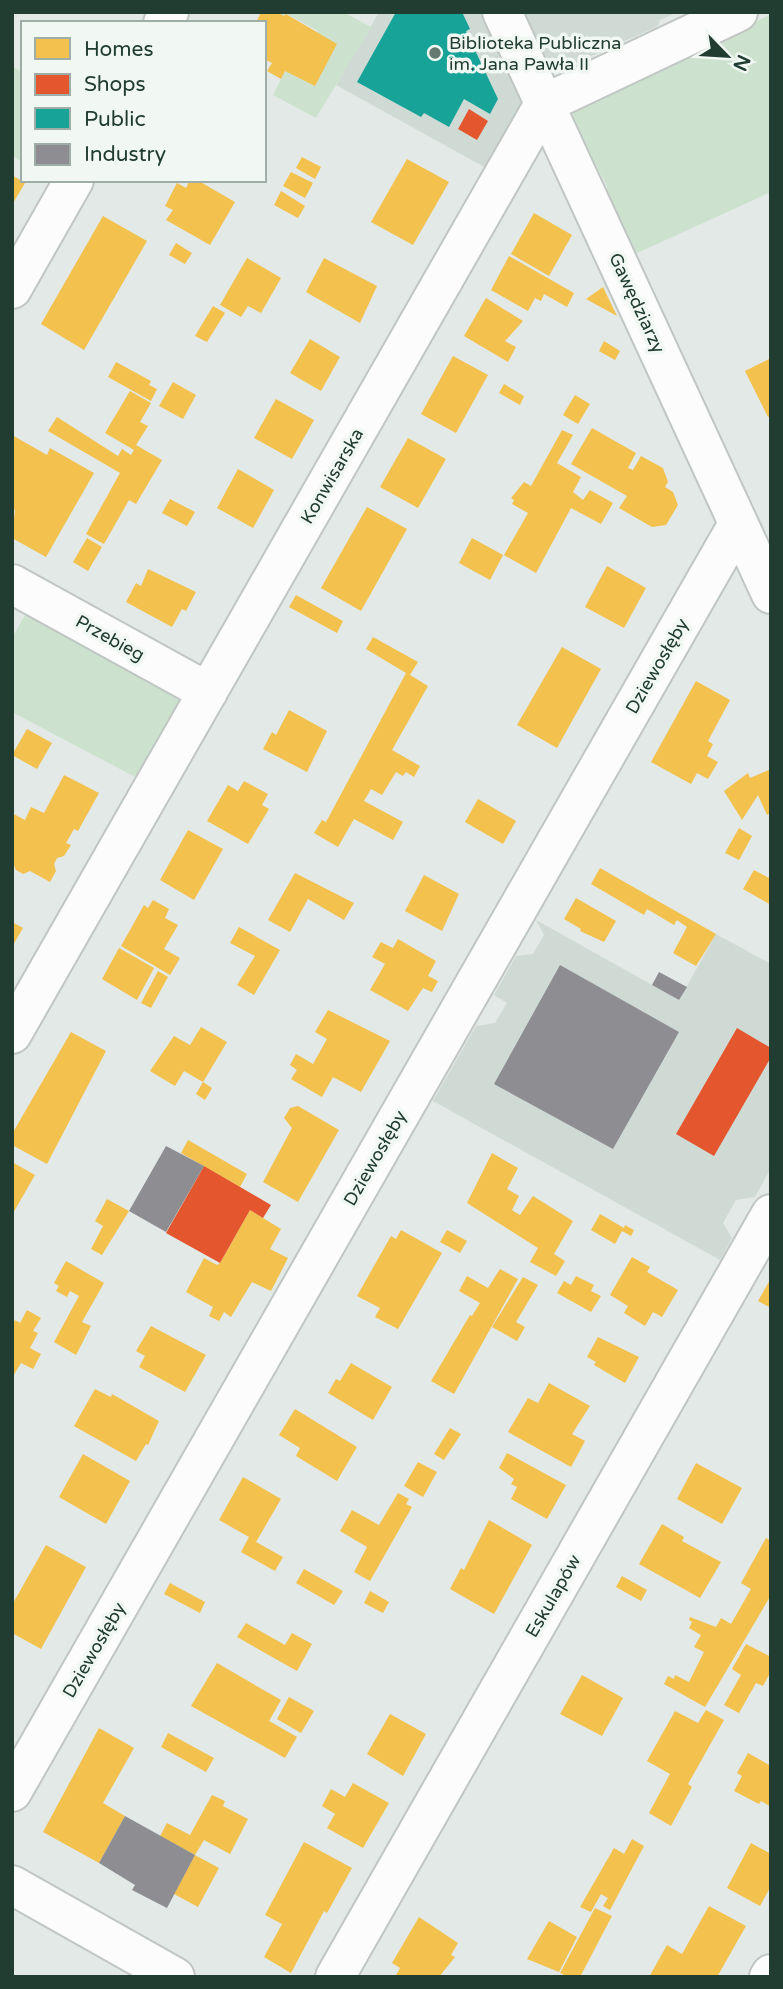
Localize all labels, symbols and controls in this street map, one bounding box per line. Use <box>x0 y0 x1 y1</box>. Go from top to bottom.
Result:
legend <box>21 21 266 182</box>
north arrow <box>692 21 762 91</box>
place label: Biblioteka Publiczna im. Jana Pawła II <box>449 32 621 75</box>
text: Homes <box>84 37 154 62</box>
marker: Biblioteka Publiczna im. Jana Pawła II <box>427 45 443 61</box>
text: N <box>728 51 755 74</box>
text: Shops <box>84 72 146 97</box>
text: Public <box>84 107 146 132</box>
text: Industry <box>84 142 166 167</box>
street label: Gawędziarzy <box>604 249 670 357</box>
street label: Konwisarska <box>296 424 368 528</box>
street label: Przebieg <box>72 610 148 666</box>
street label: Dziewosłęby <box>621 614 693 718</box>
street label: Dziewosłęby <box>339 1106 411 1210</box>
street label: Eskulapów <box>521 1551 585 1641</box>
street label: Dziewosłęby <box>58 1598 130 1702</box>

